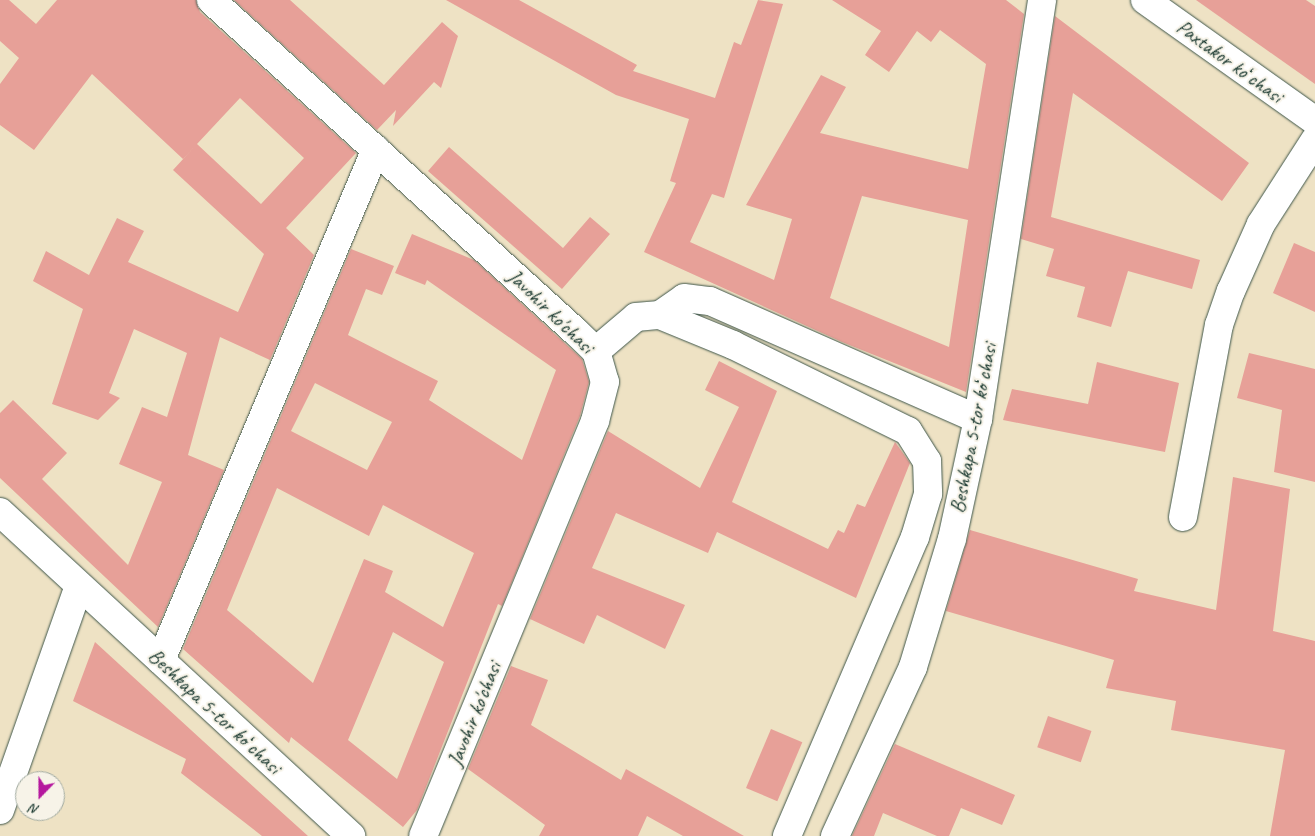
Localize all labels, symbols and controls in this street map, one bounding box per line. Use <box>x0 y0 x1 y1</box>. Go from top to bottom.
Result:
street label: Paxtakor koʻchasi <box>1172 14 1288 108</box>
street label: Javohir ko'chasi <box>503 264 599 358</box>
street label: Beshkapa 5-tor koʻchasi <box>944 341 1002 515</box>
street label: Beshkapa 5-tor koʻchasi <box>143 643 287 779</box>
street label: Javohir ko'chasi <box>442 658 506 770</box>
north arrow <box>15 771 65 821</box>
text: N <box>27 800 42 819</box>

